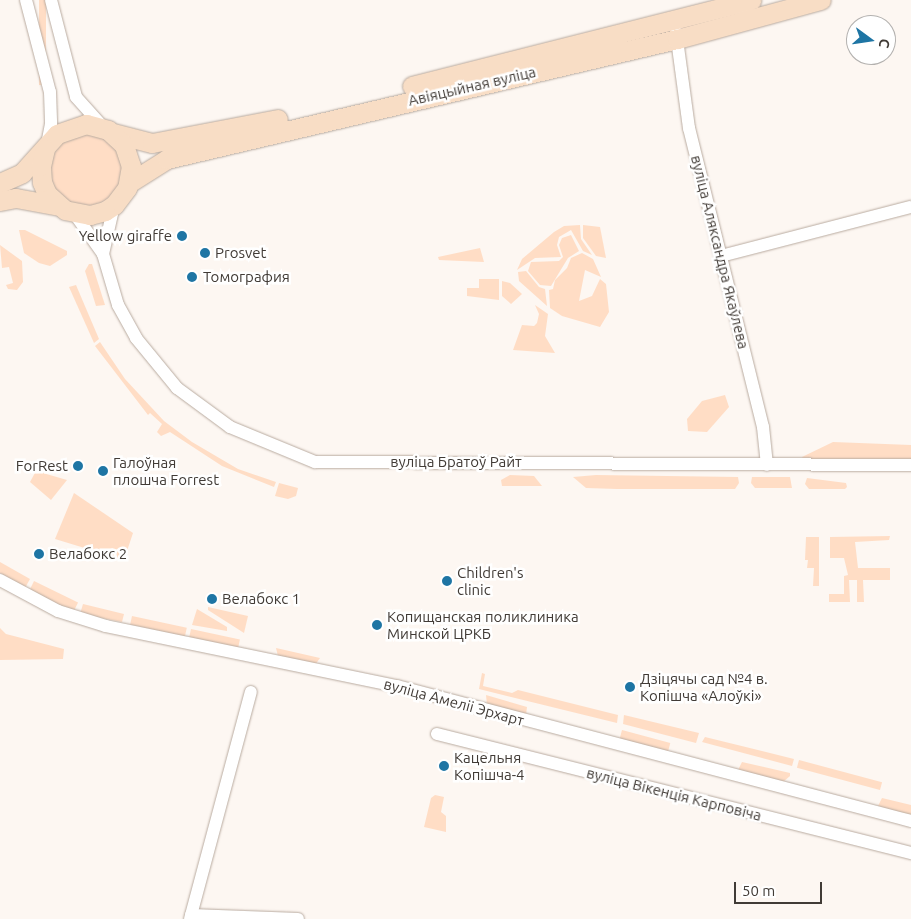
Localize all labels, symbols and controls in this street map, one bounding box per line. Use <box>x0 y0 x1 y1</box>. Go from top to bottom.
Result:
north arrow <box>846 15 896 65</box>
text: С <box>876 37 893 50</box>
street label: Авіяцыйная вуліца <box>406 63 538 109</box>
street label: вуліца Аляксандра Якаўлева <box>687 153 753 351</box>
place label: Yellow giraffe <box>79 227 172 245</box>
marker: Yellow giraffe <box>176 230 188 242</box>
place label: Prosvet <box>215 244 266 262</box>
marker: Prosvet <box>199 247 211 259</box>
place label: Томография <box>203 268 290 286</box>
marker: Томография <box>185 270 199 284</box>
place label: Галоўная плошча Forrest <box>113 453 219 488</box>
street label: вуліца Братоў Райт <box>390 453 522 471</box>
place label: ForRest <box>16 457 68 475</box>
marker: ForRest <box>72 460 84 472</box>
marker: Галоўная плошча Forrest <box>97 465 109 477</box>
place label: Велабокс 2 <box>49 545 127 563</box>
marker: Велабокс 2 <box>33 548 45 560</box>
place label: Children's clinic <box>457 563 523 598</box>
marker: Children's clinic <box>441 575 453 587</box>
place label: Велабокс 1 <box>222 590 300 608</box>
marker: Велабокс 1 <box>206 593 218 605</box>
place label: Копищанская поликлиника Минской ЦРКБ <box>387 607 579 642</box>
marker: Копищанская поликлиника Минской ЦРКБ <box>371 619 383 631</box>
place label: Дзіцячы сад №4 в. Копішча «Алоўкі» <box>640 669 768 704</box>
street label: вуліца Амеліі Эрхарт <box>382 675 526 729</box>
marker: Дзіцячы сад №4 в. Копішча «Алоўкі» <box>624 681 636 693</box>
place label: Кацельня Копішча-4 <box>454 748 525 783</box>
marker: Кацельня Копішча-4 <box>438 760 450 772</box>
street label: вуліца Вікенція Карповіча <box>585 764 763 824</box>
scale bar <box>736 872 824 904</box>
text: 50 m <box>742 882 775 899</box>

